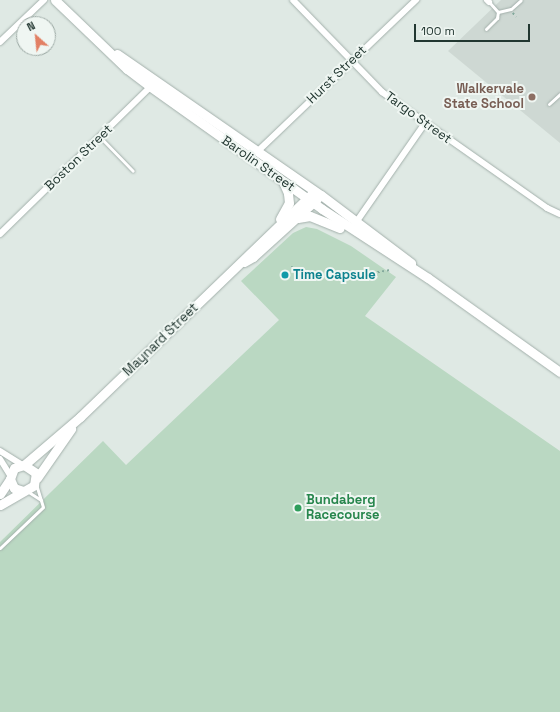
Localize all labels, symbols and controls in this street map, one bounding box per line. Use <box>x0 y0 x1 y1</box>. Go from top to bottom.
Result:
north arrow <box>16 16 56 56</box>
scale bar <box>416 16 532 42</box>
text: N <box>25 18 37 34</box>
text: 100 m <box>421 23 455 39</box>
street label: Hurst Street <box>304 43 370 107</box>
place label: Walkervale State School <box>444 82 524 113</box>
street label: Targo Street <box>382 89 454 147</box>
marker: Walkervale State School <box>527 92 537 102</box>
street label: Boston Street <box>42 122 116 194</box>
street label: Barolin Street <box>218 133 298 195</box>
place label: Time Capsule <box>293 267 376 283</box>
marker: Time Capsule <box>280 270 290 280</box>
street label: Maynard Street <box>120 300 202 380</box>
place label: Bundaberg Racecourse <box>306 493 380 524</box>
marker: Bundaberg Racecourse <box>293 503 303 513</box>

